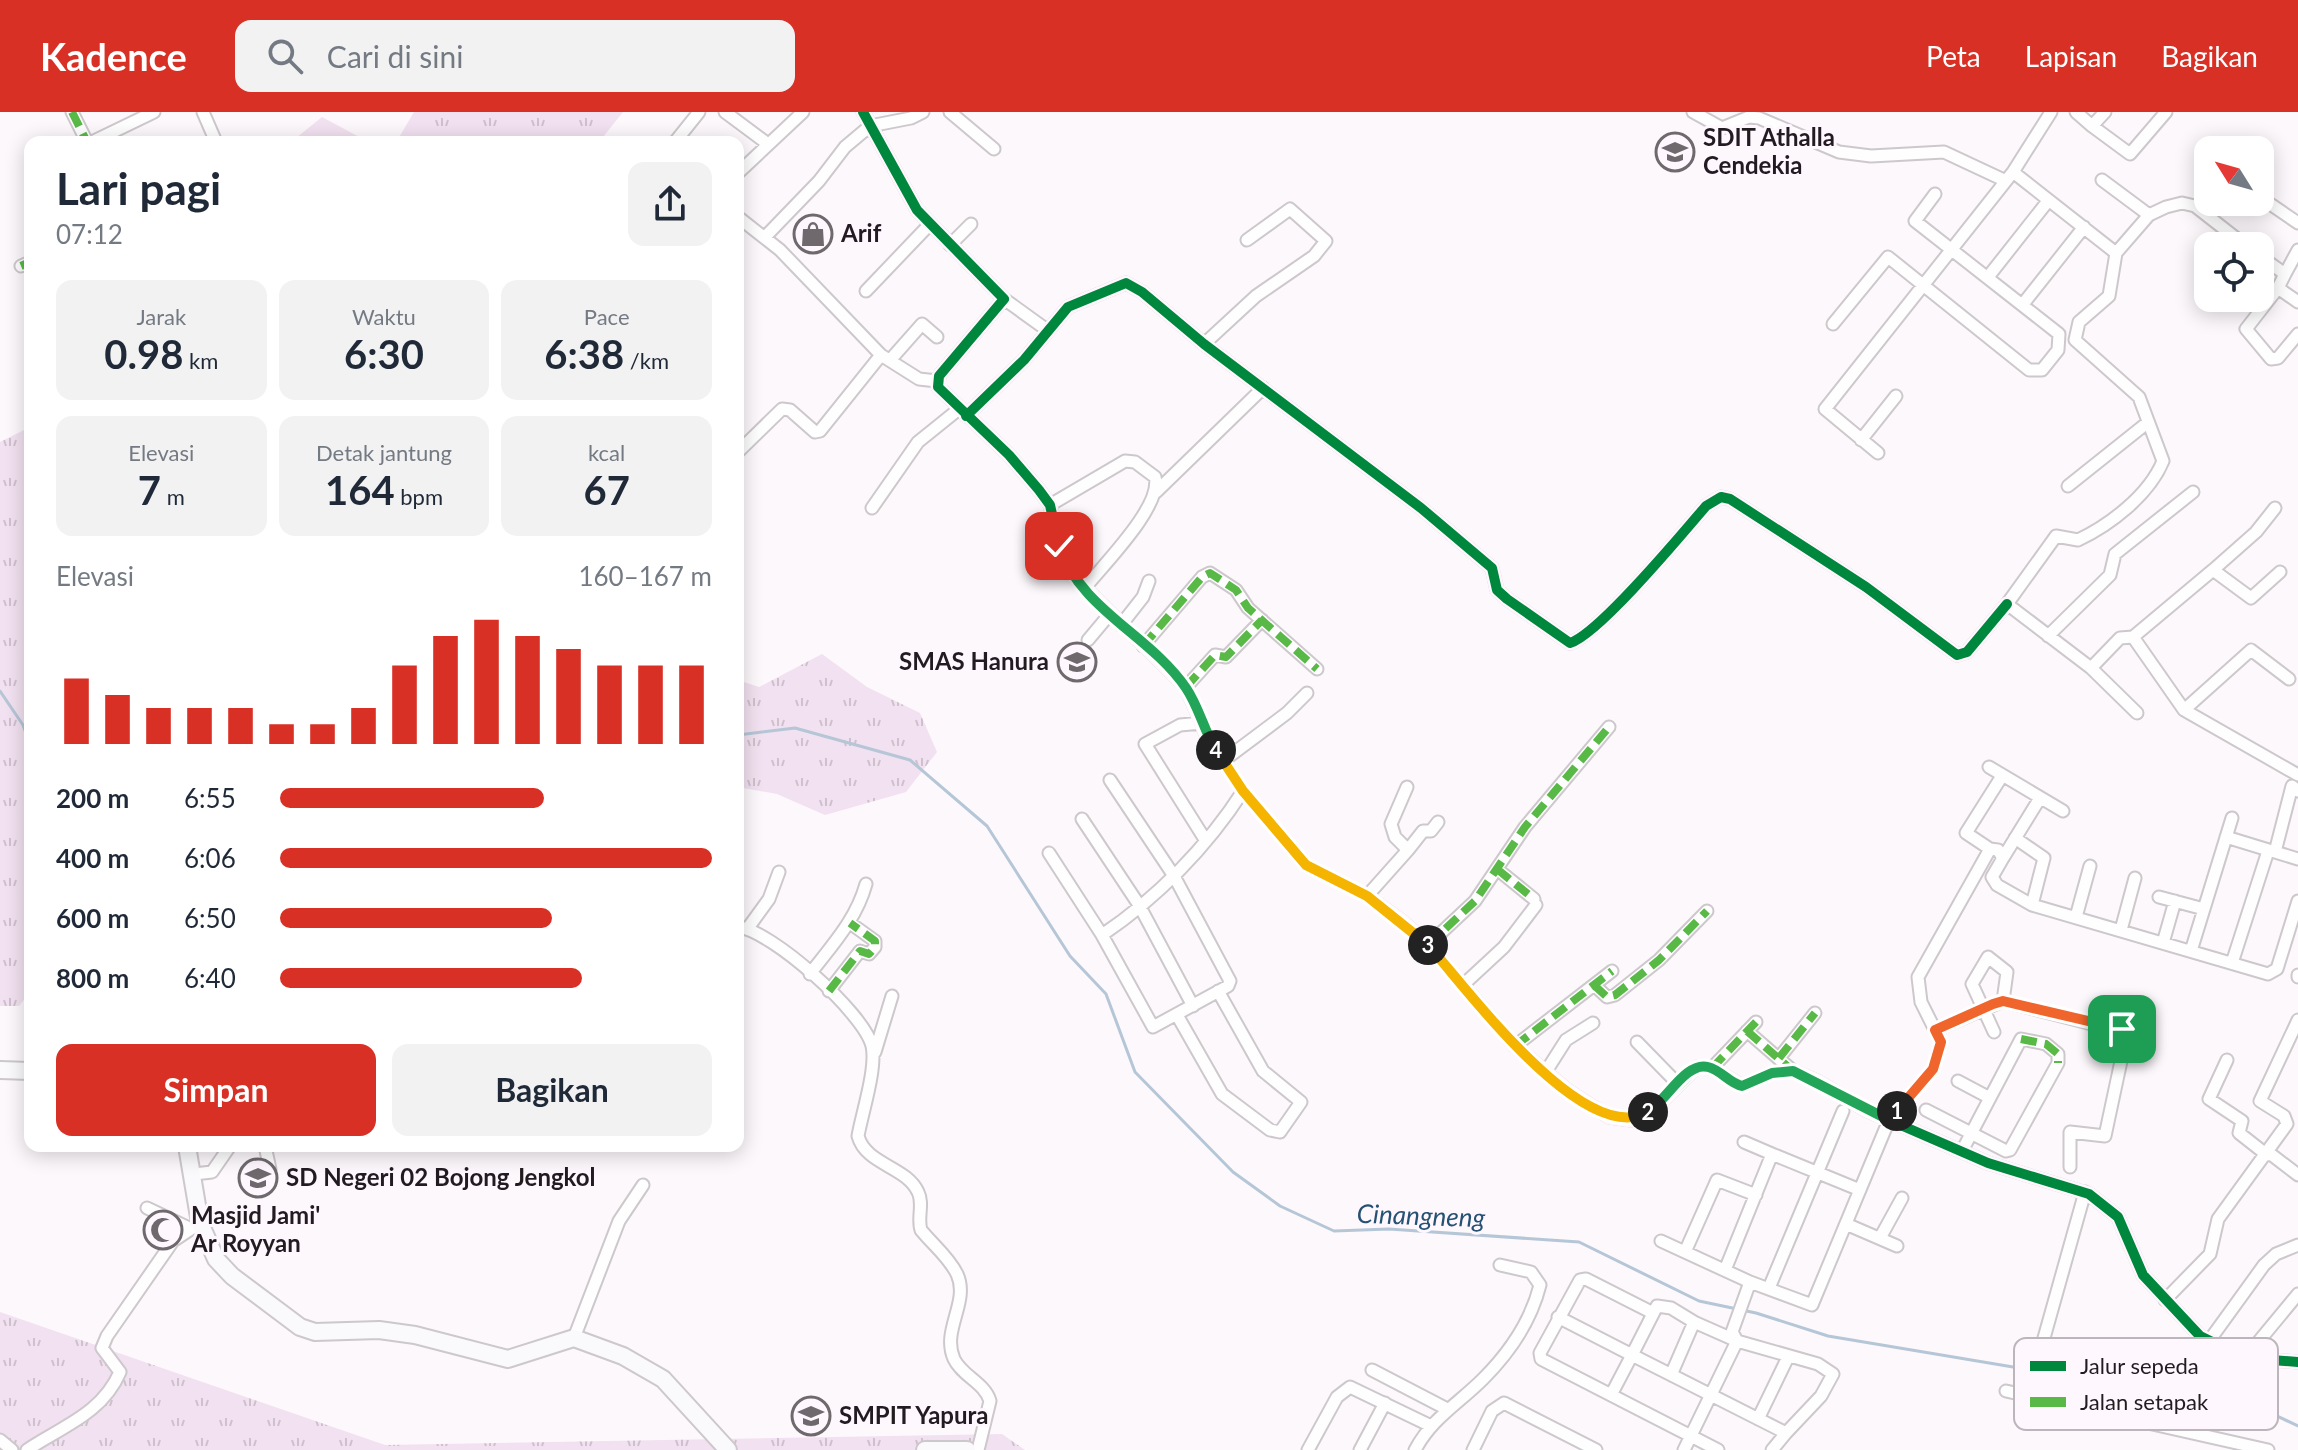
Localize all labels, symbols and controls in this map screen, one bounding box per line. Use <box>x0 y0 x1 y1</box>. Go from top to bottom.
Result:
search box <box>235 20 795 92</box>
text: Kadence <box>40 33 187 79</box>
icon: search <box>263 34 307 78</box>
text: Cari di sini <box>327 38 463 74</box>
text: Peta <box>1926 39 1981 73</box>
text: Lapisan <box>2025 39 2117 73</box>
text: Bagikan <box>2161 39 2258 73</box>
place label: SDIT Athalla Cendekia <box>1703 122 1835 179</box>
school or university icon: SDIT Athalla Cendekia <box>1654 131 1696 173</box>
north arrow <box>2194 136 2274 216</box>
map controls <box>2194 136 2274 312</box>
text: Lari pagi <box>56 162 221 214</box>
button: share <box>628 162 712 246</box>
shop icon: Arif <box>792 213 834 255</box>
text: 07:12 <box>56 218 123 250</box>
place label: Arif <box>840 218 882 247</box>
button: locate <box>2194 232 2274 312</box>
text: Jarak <box>136 303 186 330</box>
text: Waktu <box>352 303 416 330</box>
text: Pace <box>584 303 630 330</box>
text: 0.98 <box>104 330 183 378</box>
text: 6:30 <box>344 330 424 378</box>
text: 6:38 <box>544 330 624 378</box>
text: km <box>183 347 218 374</box>
text: /km <box>624 347 669 374</box>
text: Elevasi <box>128 439 194 466</box>
text: Detak jantung <box>316 439 452 466</box>
text: kcal <box>588 439 625 466</box>
text: 7 <box>138 466 161 514</box>
text: 164 <box>325 466 395 514</box>
text: 67 <box>583 466 630 514</box>
text: m <box>161 483 185 510</box>
text: bpm <box>395 483 443 510</box>
pin <box>1025 512 1093 580</box>
icon: check <box>1037 524 1081 568</box>
text: Elevasi <box>56 560 134 592</box>
text: 160–167 m <box>578 560 712 592</box>
school or university icon: SMAS Hanura <box>1056 641 1098 683</box>
place label: SMAS Hanura <box>899 646 1049 675</box>
pin: 4 <box>1196 730 1236 770</box>
text: 4 <box>1210 736 1222 763</box>
text: 200 m <box>56 782 129 814</box>
text: 6:55 <box>184 782 236 814</box>
text: 400 m <box>56 842 129 874</box>
text: 6:06 <box>184 842 236 874</box>
text: 600 m <box>56 902 129 934</box>
text: 6:50 <box>184 902 236 934</box>
pin: 3 <box>1408 925 1448 965</box>
text: 3 <box>1422 931 1434 958</box>
text: 800 m <box>56 962 129 994</box>
text: 6:40 <box>184 962 236 994</box>
pin <box>2088 995 2156 1063</box>
icon: arrive <box>2100 1007 2144 1051</box>
button: Simpan <box>56 1044 376 1136</box>
button: Bagikan <box>392 1044 712 1136</box>
pin: 1 <box>1877 1091 1917 1131</box>
pin: 2 <box>1628 1092 1668 1132</box>
text: 1 <box>1891 1097 1903 1124</box>
text: 2 <box>1642 1098 1654 1125</box>
school or university icon: SD Negeri 02 Bojong Jengkol <box>237 1157 279 1199</box>
place label: SD Negeri 02 Bojong Jengkol <box>286 1162 596 1191</box>
water label: Cinangneng <box>1356 1197 1486 1233</box>
place label: Masjid Jami' Ar Royyan <box>190 1200 320 1257</box>
mosque icon: Masjid Jami' Ar Royyan <box>142 1209 184 1251</box>
legend <box>2014 1338 2278 1430</box>
text: Jalur sepeda <box>2080 1352 2199 1379</box>
text: Jalan setapak <box>2080 1388 2209 1415</box>
school or university icon: SMPIT Yapura <box>790 1395 832 1437</box>
place label: SMPIT Yapura <box>839 1400 989 1429</box>

